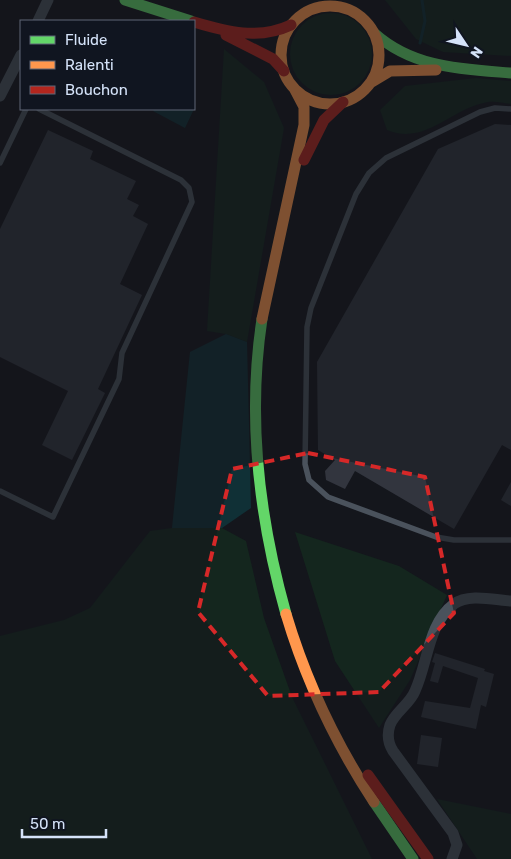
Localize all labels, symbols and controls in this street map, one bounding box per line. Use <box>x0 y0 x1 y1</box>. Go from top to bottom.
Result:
legend <box>20 20 195 110</box>
north arrow <box>441 20 491 70</box>
text: Fluide <box>65 31 107 49</box>
text: N <box>466 43 486 61</box>
text: Ralenti <box>65 56 114 74</box>
text: Bouchon <box>65 81 128 99</box>
scale bar <box>22 806 106 838</box>
text: 50 m <box>30 815 65 833</box>

